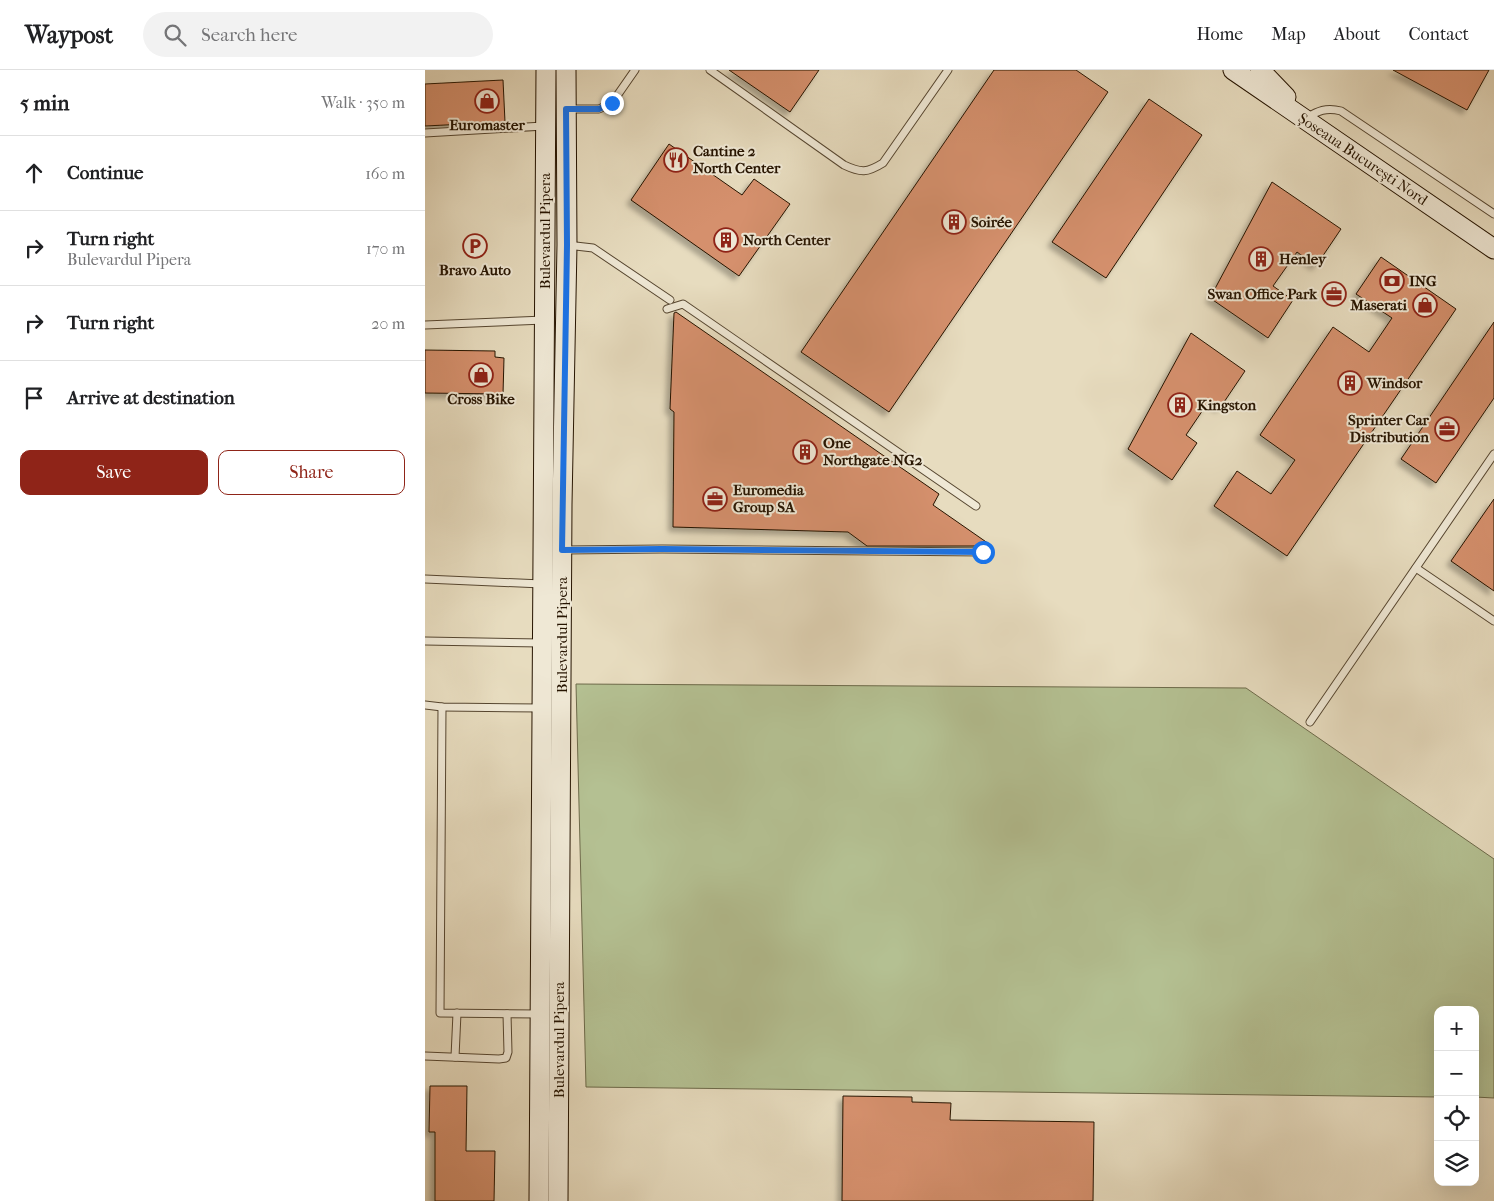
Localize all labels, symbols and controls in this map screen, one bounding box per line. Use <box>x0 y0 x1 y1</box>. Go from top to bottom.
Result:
search box <box>143 12 493 57</box>
text: Waypost <box>25 21 113 49</box>
icon: search <box>161 21 189 49</box>
text: Search here <box>201 24 297 46</box>
text: Home <box>1196 24 1243 45</box>
text: Map <box>1271 24 1306 45</box>
text: About <box>1334 24 1380 45</box>
text: Contact <box>1408 24 1469 45</box>
shop icon: Euromaster <box>474 88 500 114</box>
text: 5 min <box>20 91 69 115</box>
route end <box>601 92 624 115</box>
text: Walk · 350 m <box>321 93 405 112</box>
street label: Șoseaua București Nord <box>1295 109 1432 210</box>
place label: Euromaster <box>449 116 525 134</box>
place label: Cantine 2 North Center <box>693 142 781 177</box>
restaurant icon: Cantine 2 North Center <box>663 147 689 173</box>
icon: ahead <box>20 159 48 187</box>
text: Continue <box>67 162 143 184</box>
text: 160 m <box>365 164 405 183</box>
street label: Bulevardul Pipera <box>536 172 554 289</box>
building icon: Soirée <box>941 209 967 235</box>
place label: Soirée <box>971 213 1012 231</box>
building icon: North Center <box>713 227 739 253</box>
text: Turn right <box>67 228 154 250</box>
place label: North Center <box>743 231 831 249</box>
parking icon: Bravo Auto <box>462 233 488 259</box>
icon: right <box>20 234 48 262</box>
text: 170 m <box>366 239 405 258</box>
building icon: Henley <box>1248 246 1274 272</box>
text: Bulevardul Pipera <box>67 250 191 269</box>
place label: Henley <box>1279 250 1327 268</box>
place label: Bravo Auto <box>439 261 511 279</box>
bank icon: ING <box>1379 268 1405 294</box>
place label: ING <box>1409 272 1437 290</box>
office icon: Swan Office Park <box>1321 281 1347 307</box>
place label: Swan Office Park <box>1208 285 1318 303</box>
shop icon: Maserati <box>1412 292 1438 318</box>
place label: Maserati <box>1349 296 1408 314</box>
icon: right <box>20 309 48 337</box>
text: Turn right <box>67 312 154 334</box>
text: 20 m <box>371 314 405 333</box>
shop icon: Cross Bike <box>468 362 494 388</box>
building icon: Windsor <box>1337 370 1363 396</box>
place label: Windsor <box>1366 374 1423 392</box>
icon: arrive <box>20 384 48 412</box>
text: Arrive at destination <box>67 387 235 409</box>
place label: Cross Bike <box>447 390 515 408</box>
building icon: Kingston <box>1167 392 1193 418</box>
place label: Kingston <box>1197 396 1256 414</box>
place label: Sprinter Car Distribution <box>1348 411 1430 446</box>
office icon: Sprinter Car Distribution <box>1434 416 1460 442</box>
place label: One Northgate NG2 <box>823 434 923 469</box>
building icon: One Northgate NG2 <box>792 439 818 465</box>
button: Save <box>20 450 208 495</box>
button: Share <box>218 450 405 495</box>
place label: Euromedia Group SA <box>733 481 805 516</box>
office icon: Euromedia Group SA <box>702 486 728 512</box>
route start <box>972 541 995 564</box>
street label: Bulevardul Pipera <box>553 576 571 693</box>
street label: Bulevardul Pipera <box>550 981 568 1098</box>
map controls <box>1434 1006 1479 1186</box>
button: + <box>1434 1006 1479 1051</box>
button: − <box>1434 1051 1479 1096</box>
button: locate <box>1434 1096 1479 1141</box>
button: layers <box>1434 1141 1479 1186</box>

